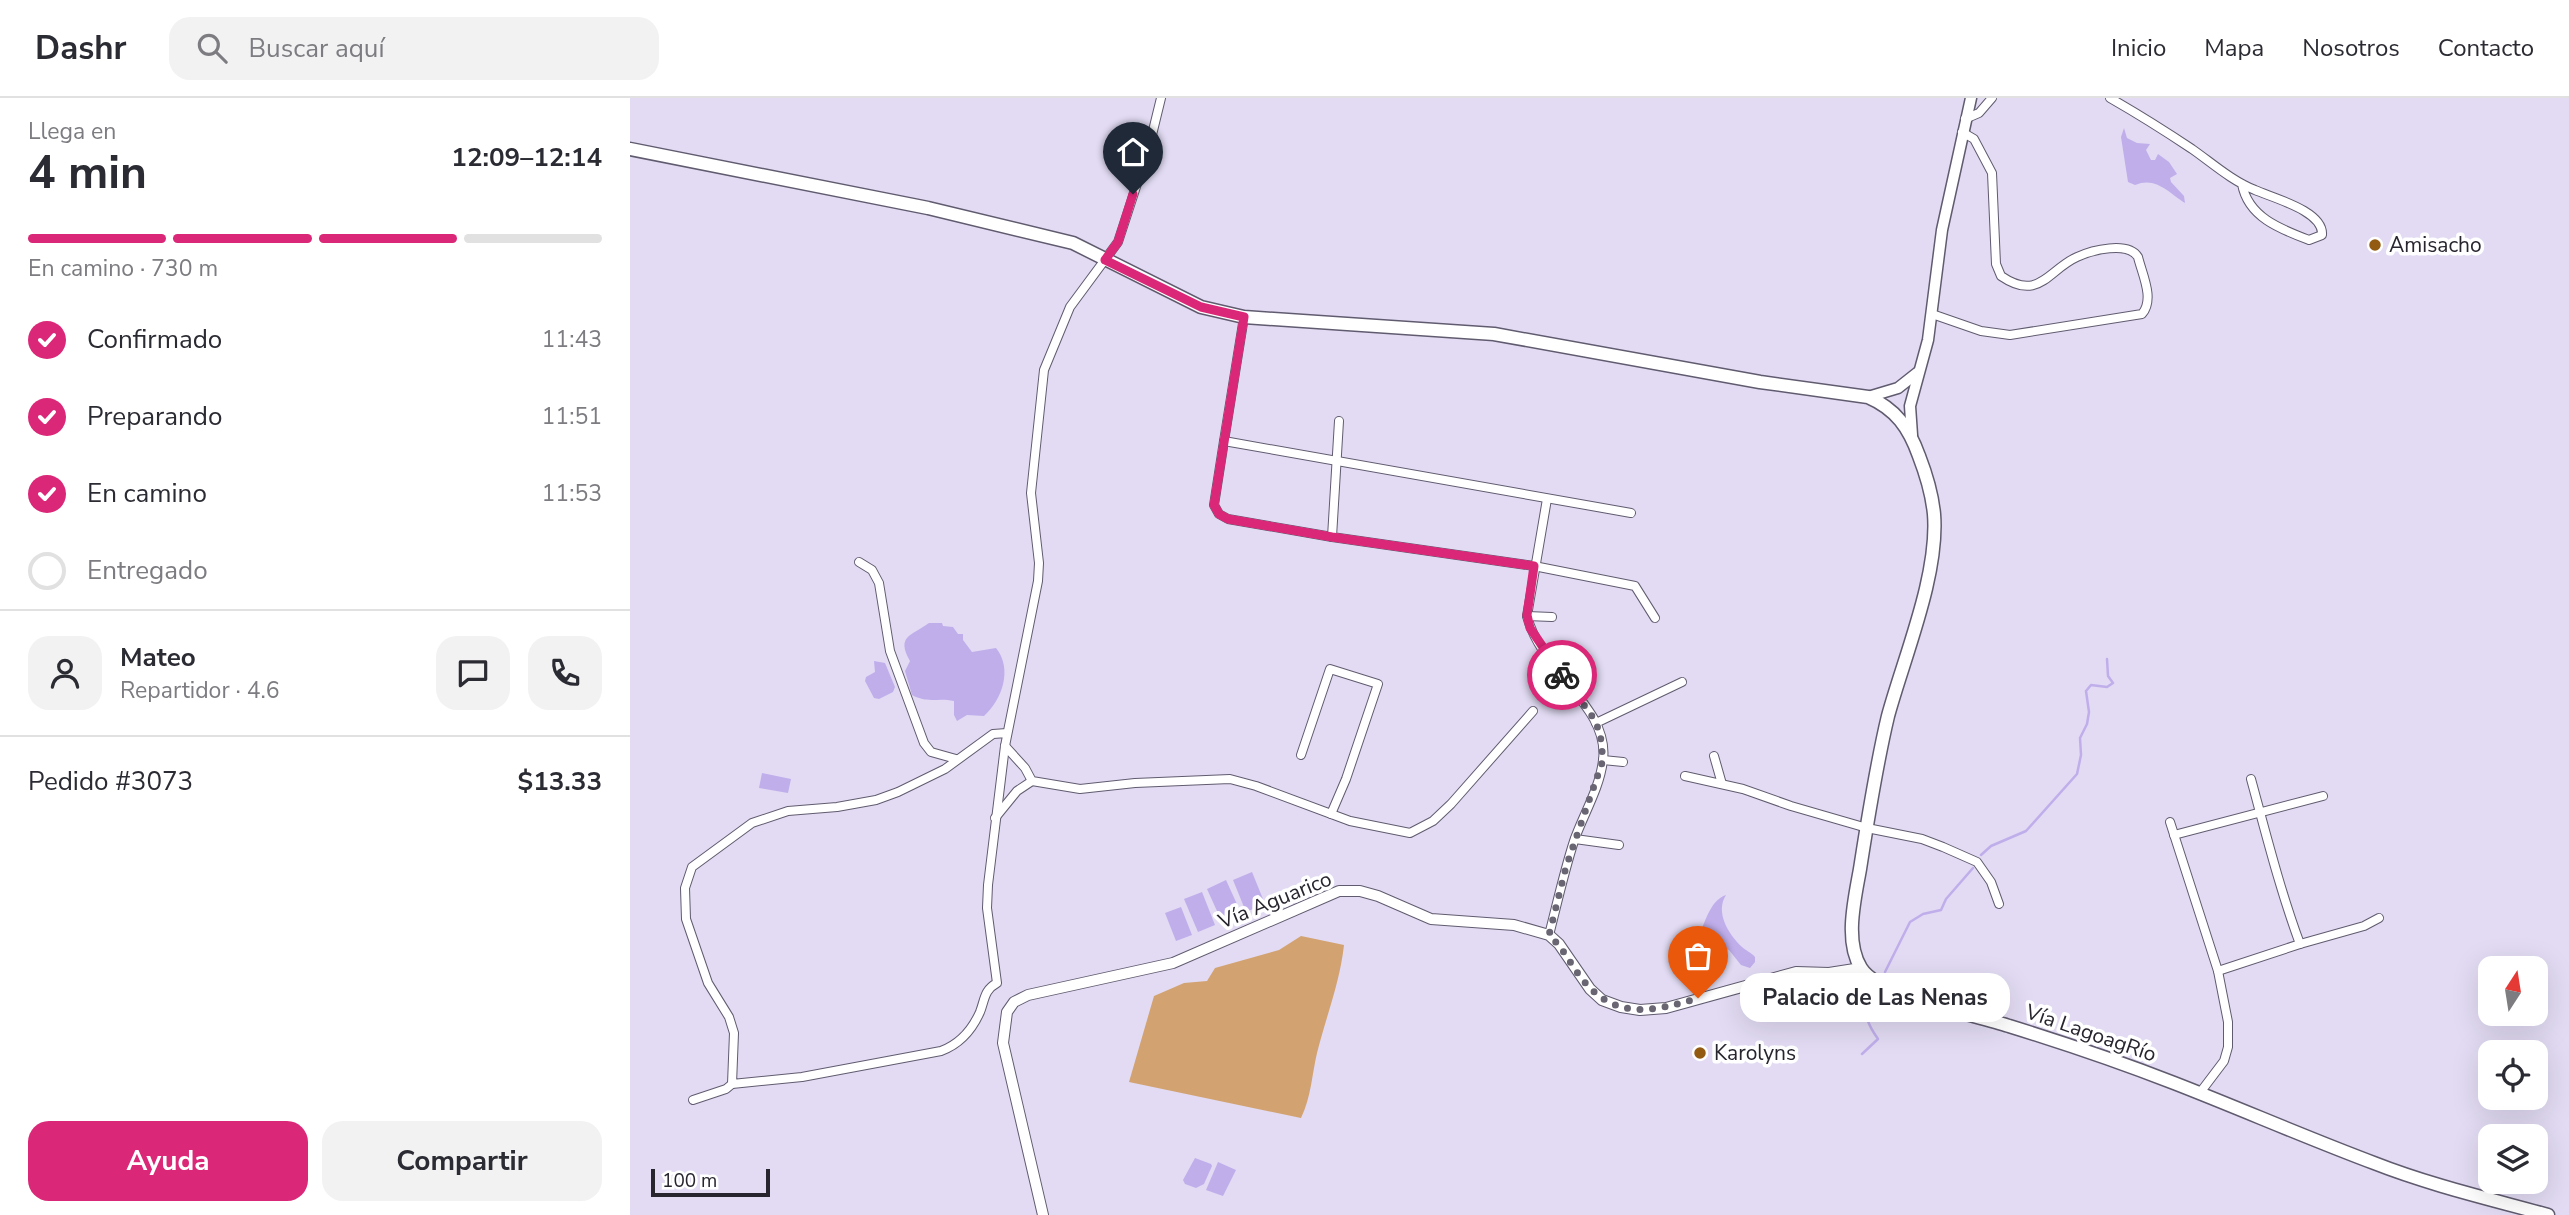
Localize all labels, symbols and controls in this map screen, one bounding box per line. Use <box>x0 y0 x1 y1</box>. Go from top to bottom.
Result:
search box <box>169 17 659 80</box>
text: Dashr <box>35 26 127 71</box>
icon: search <box>193 29 231 67</box>
text: Buscar aquí <box>249 31 384 66</box>
text: Inicio <box>2111 32 2166 64</box>
text: Mapa <box>2204 32 2264 64</box>
text: Nosotros <box>2302 32 2400 64</box>
text: Contacto <box>2438 32 2534 64</box>
text: Llega en <box>28 116 116 147</box>
pin <box>1103 122 1163 194</box>
icon: home <box>1114 133 1152 171</box>
text: 12:09–12:14 <box>451 140 602 175</box>
text: 4 min <box>28 141 147 204</box>
place label: Amisacho <box>2389 231 2482 259</box>
marker: Amisacho <box>2367 237 2383 253</box>
text: En camino · 730 m <box>28 253 218 284</box>
icon: check <box>28 321 66 359</box>
text: Confirmado <box>87 322 222 357</box>
text: 11:43 <box>542 324 602 355</box>
icon: check <box>28 398 66 436</box>
text: Preparando <box>87 399 222 434</box>
text: 11:51 <box>542 401 602 432</box>
icon: check <box>28 475 66 513</box>
text: En camino <box>87 476 207 511</box>
text: 11:53 <box>542 478 602 509</box>
text: Entregado <box>87 553 208 588</box>
button: person <box>28 636 102 710</box>
button: chat <box>436 636 510 710</box>
button: phone <box>528 636 602 710</box>
text: Mateo <box>120 640 196 675</box>
courier <box>1527 640 1597 710</box>
icon: bike <box>1543 656 1581 694</box>
text: Repartidor · 4.6 <box>120 675 280 706</box>
text: Pedido #3073 <box>28 764 193 799</box>
text: $13.33 <box>518 764 602 799</box>
street label: Vía Aguarico <box>1213 865 1336 936</box>
pin <box>1668 926 1728 998</box>
icon: bag <box>1679 937 1717 975</box>
north arrow <box>2478 956 2548 1026</box>
map controls <box>2478 956 2548 1194</box>
callout: Palacio de Las Nenas <box>1740 974 2010 1023</box>
text: Palacio de Las Nenas <box>1762 982 1988 1013</box>
street label: Vía LagoagRío <box>2021 997 2160 1068</box>
place label: Karolyns <box>1714 1039 1796 1067</box>
button: locate <box>2478 1040 2548 1110</box>
marker: Karolyns <box>1692 1045 1708 1061</box>
button: Ayuda <box>28 1121 308 1201</box>
button: Compartir <box>322 1121 602 1201</box>
button: layers <box>2478 1124 2548 1194</box>
scale bar <box>651 1166 770 1198</box>
text: 100 m <box>662 1168 717 1194</box>

